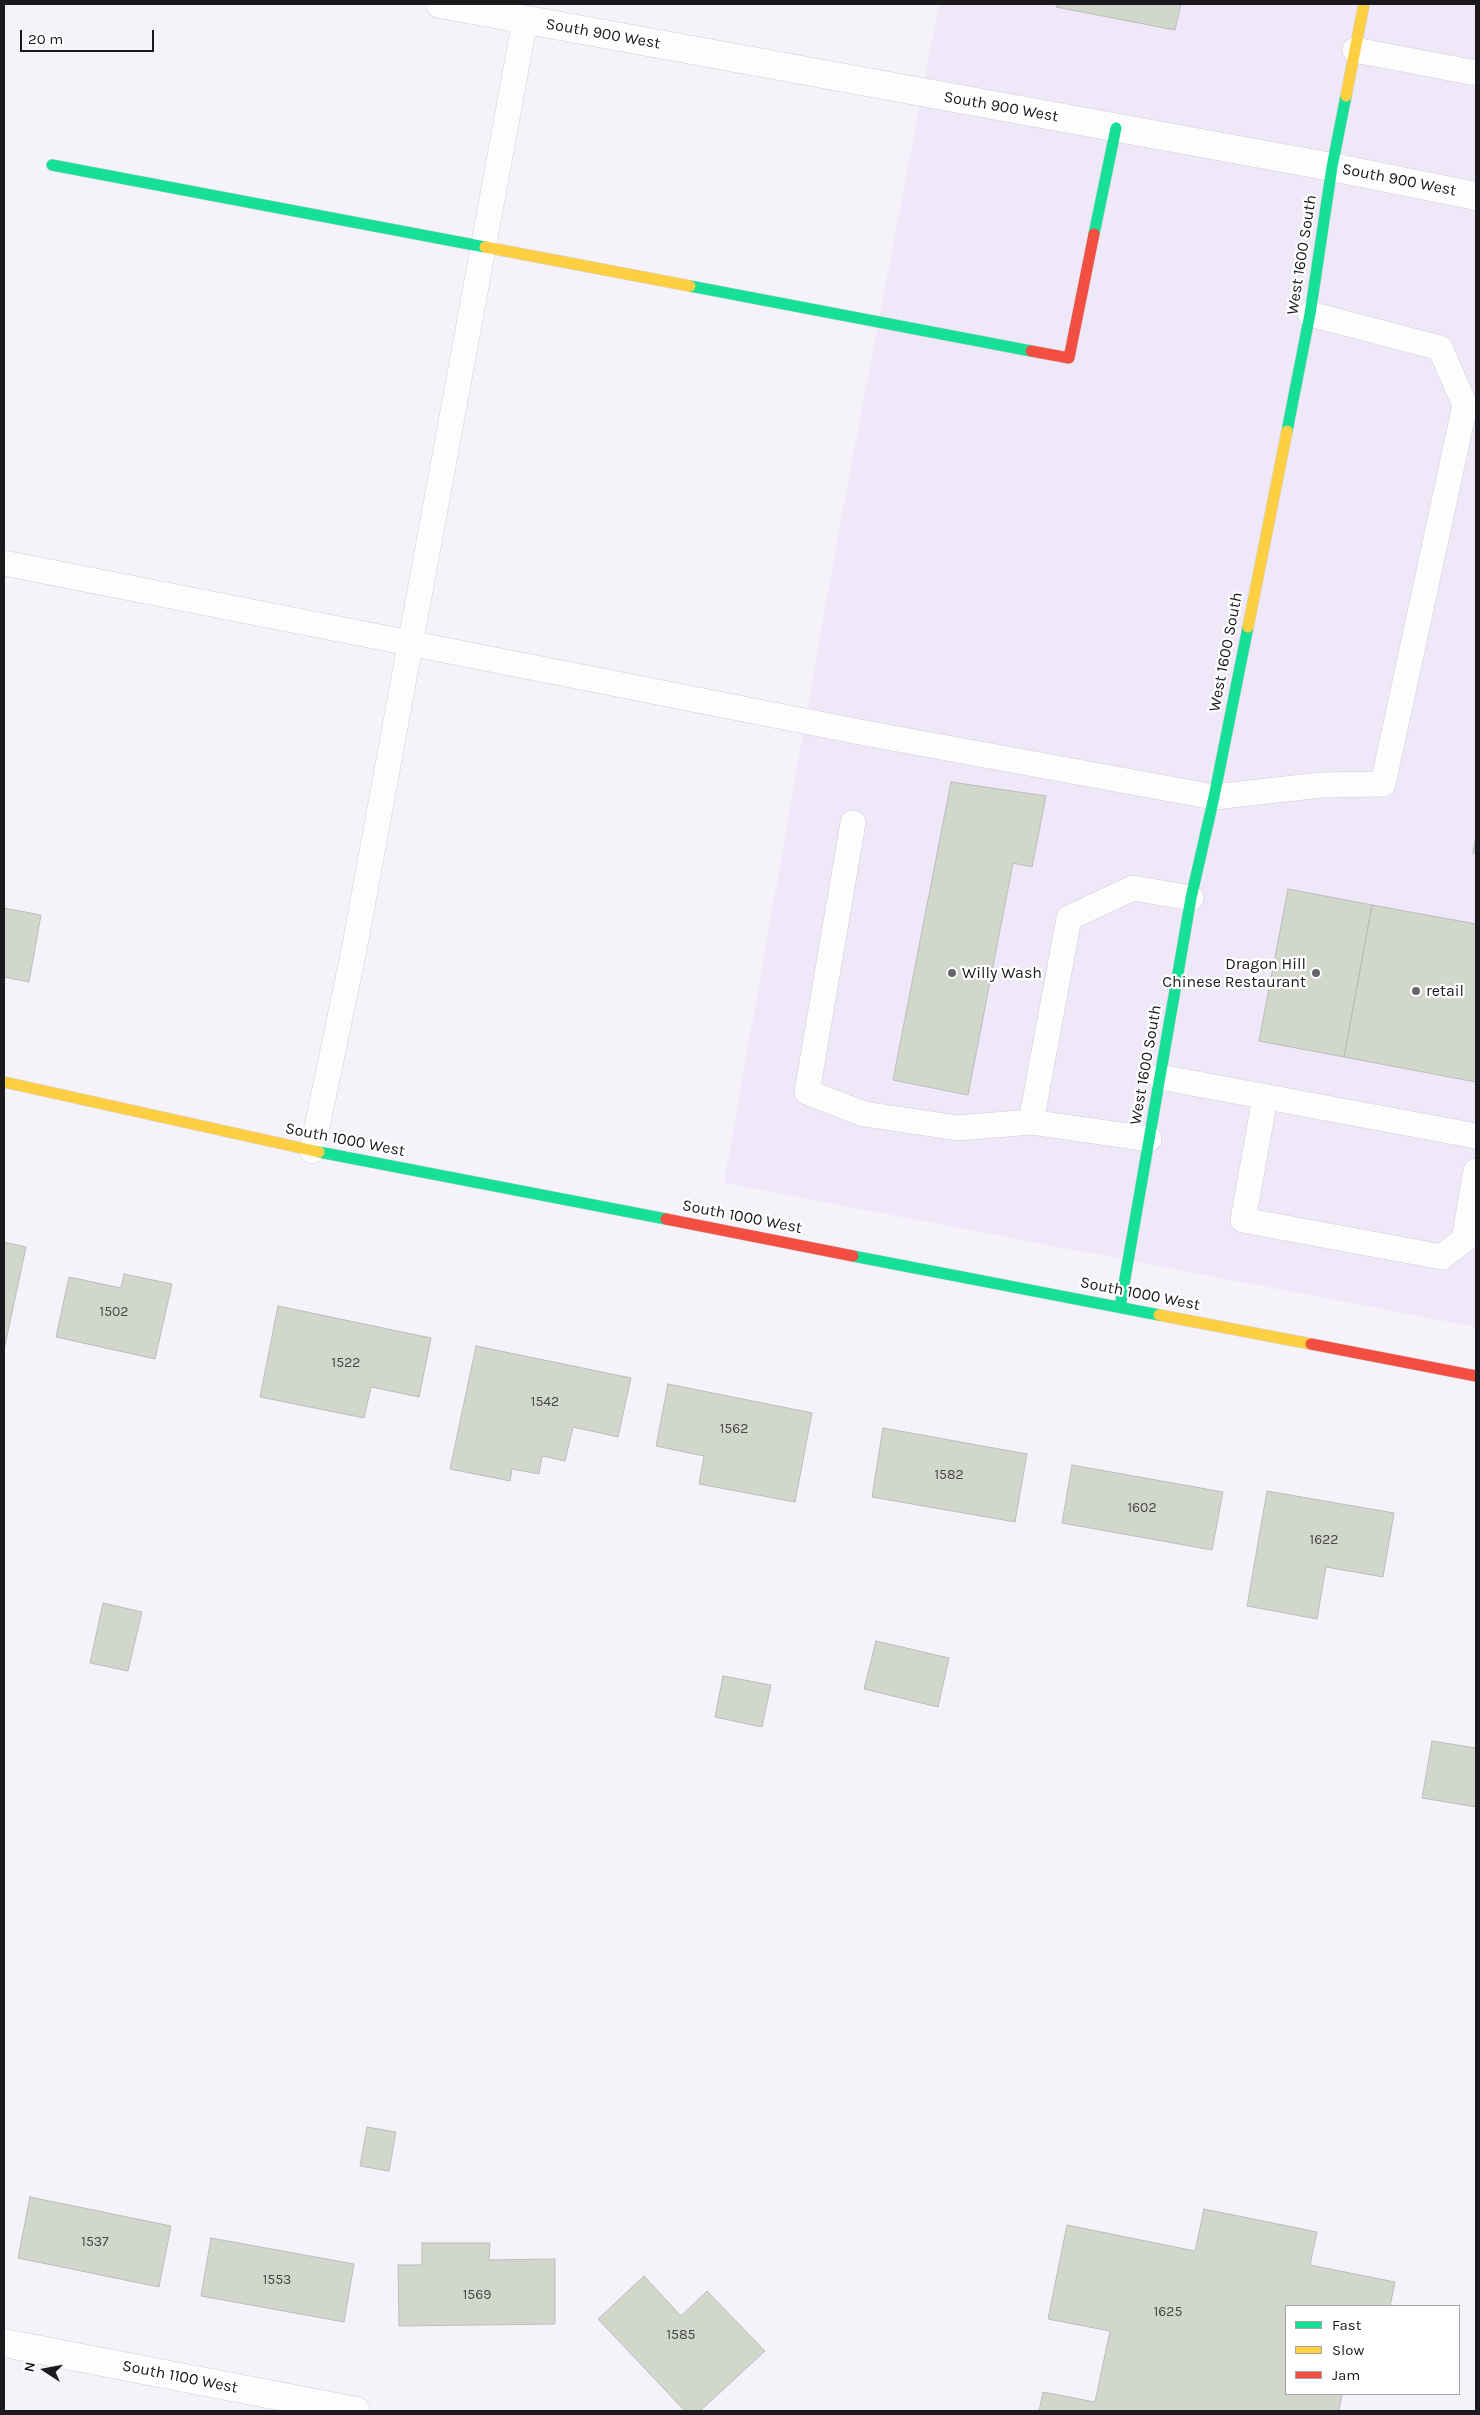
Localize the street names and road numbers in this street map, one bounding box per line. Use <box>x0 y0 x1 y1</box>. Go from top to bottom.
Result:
street label: South 900 West <box>544 14 662 54</box>
street label: South 900 West <box>942 87 1060 127</box>
street label: South 900 West <box>1340 160 1458 200</box>
street label: West 1600 South <box>1283 194 1321 316</box>
street label: West 1600 South <box>1205 591 1247 713</box>
street label: West 1600 South <box>1126 1004 1166 1126</box>
street label: South 1000 West <box>283 1119 407 1161</box>
street label: South 1000 West <box>680 1196 804 1238</box>
street label: South 1000 West <box>1078 1273 1202 1315</box>
street label: South 1100 West <box>121 2356 239 2398</box>

